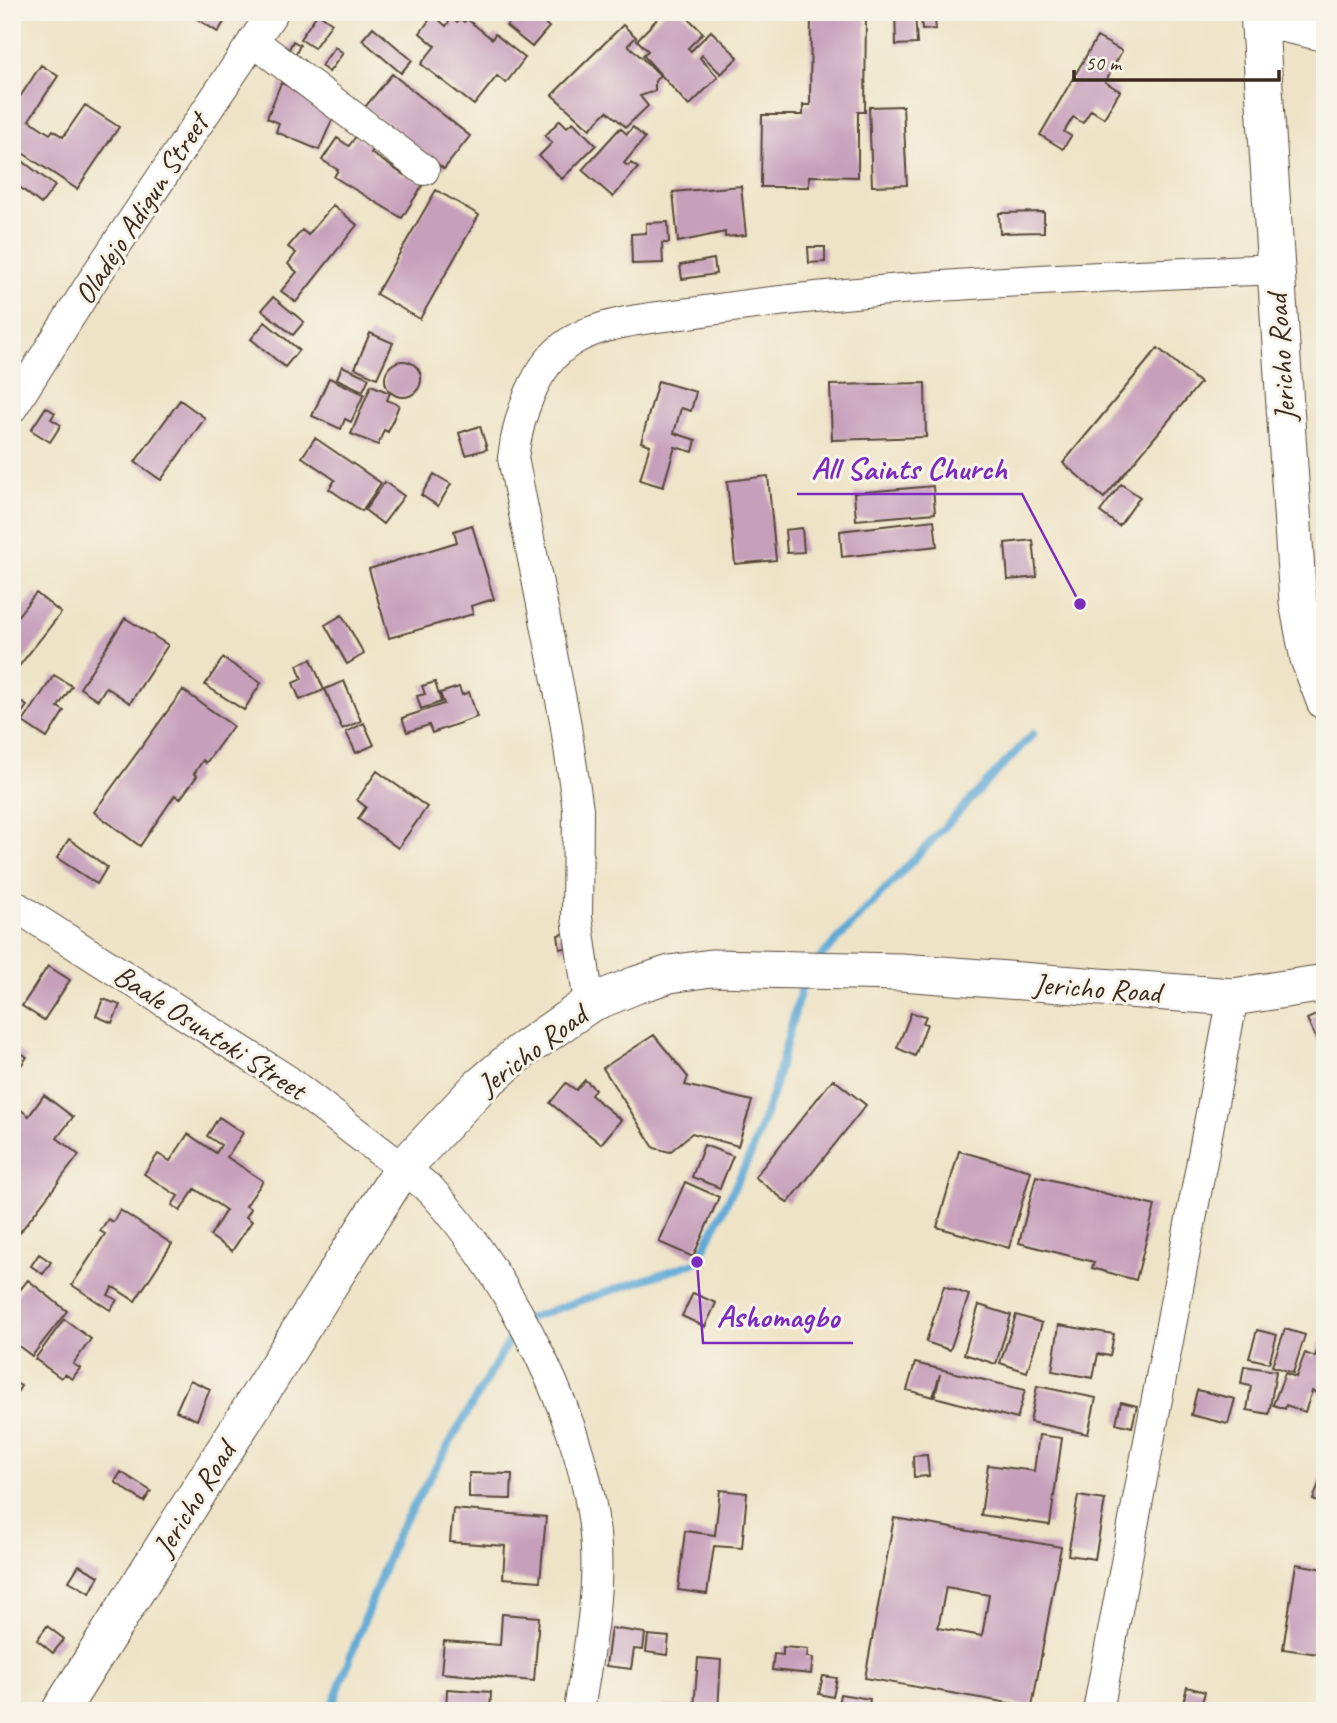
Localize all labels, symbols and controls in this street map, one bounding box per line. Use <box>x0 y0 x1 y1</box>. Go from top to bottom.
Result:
scale bar <box>1074 38 1279 82</box>
text: 50 m <box>1085 50 1123 76</box>
street label: Oladejo Adigun Street <box>65 103 219 311</box>
street label: Jericho Road <box>1257 289 1305 425</box>
callout: All Saints Church <box>797 441 1022 494</box>
text: All Saints Church <box>811 448 1008 489</box>
street label: Baale Osuntoki Street <box>107 956 316 1110</box>
street label: Jericho Road <box>1030 964 1166 1012</box>
street label: Jericho Road <box>468 994 598 1105</box>
callout: Ashomagbo <box>703 1290 853 1343</box>
text: Ashomagbo <box>717 1296 842 1337</box>
street label: Jericho Road <box>143 1431 246 1565</box>

